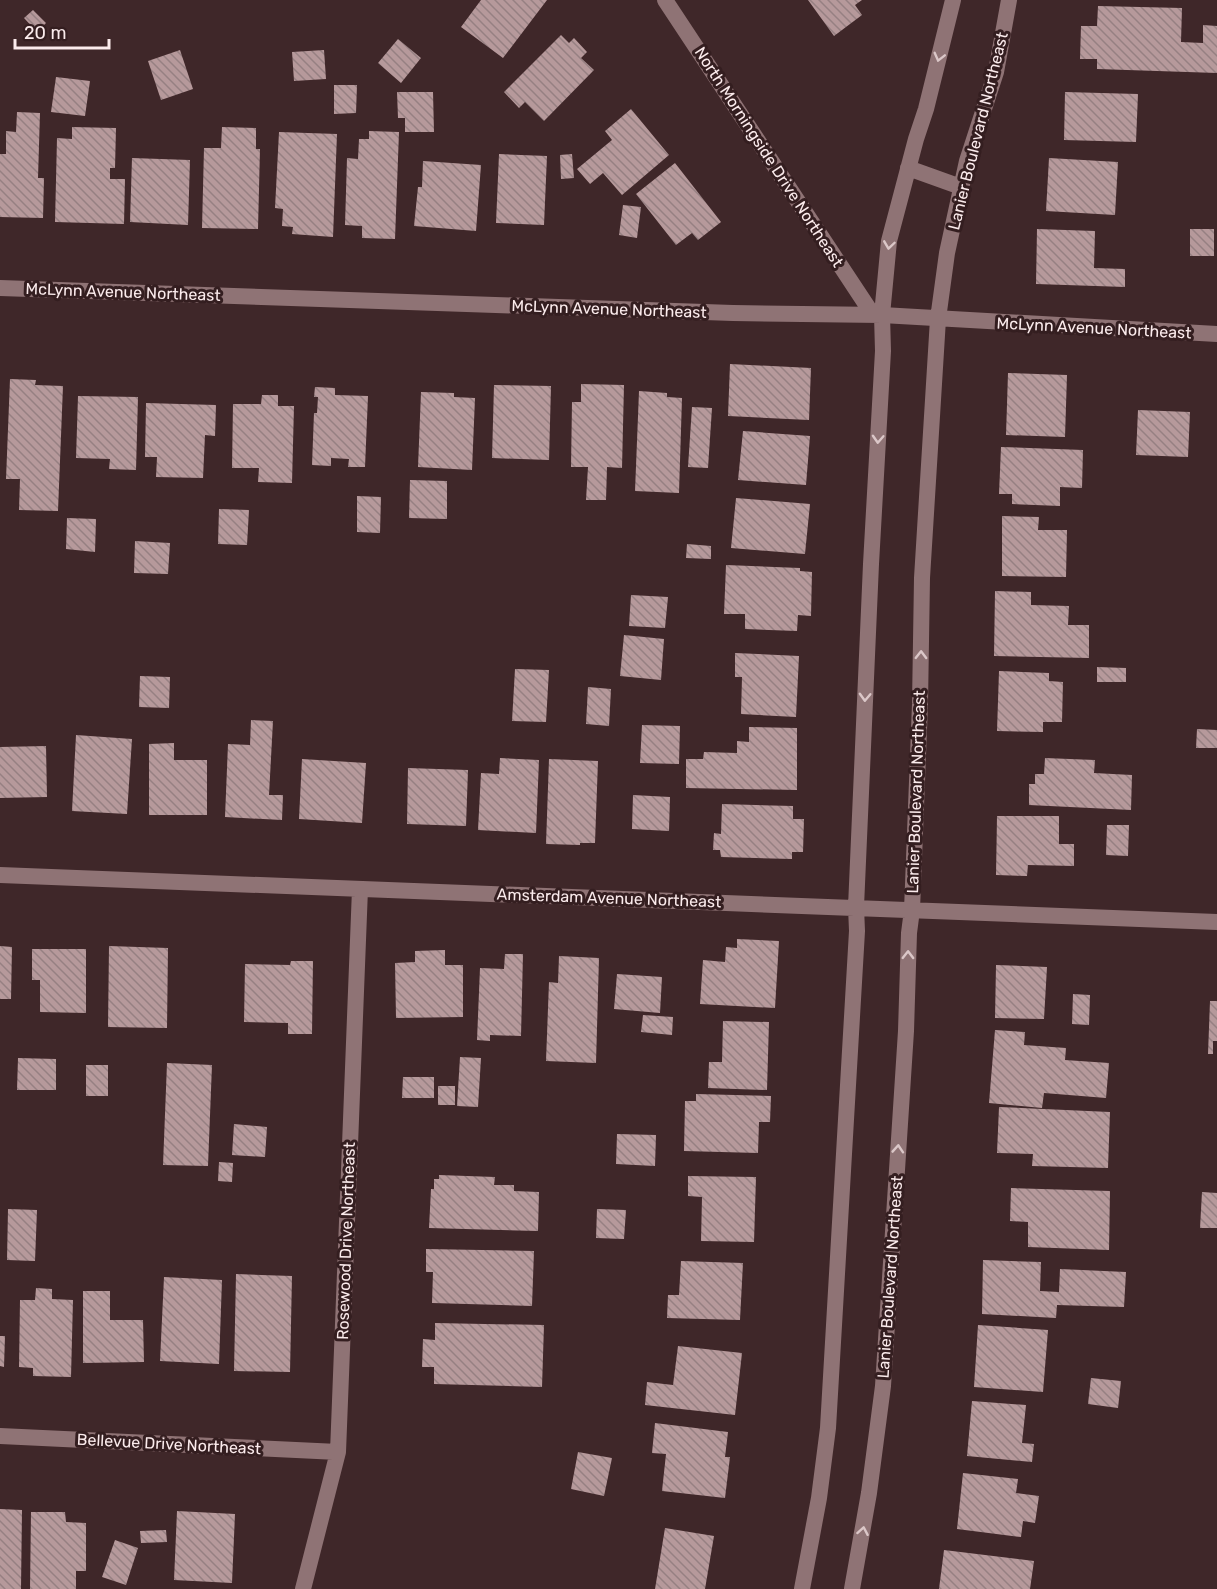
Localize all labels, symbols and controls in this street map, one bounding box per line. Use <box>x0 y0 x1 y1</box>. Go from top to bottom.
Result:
scale bar <box>15 12 110 50</box>
text: 20 m <box>24 22 66 44</box>
street label: Lanier Boulevard Northeast <box>944 30 1012 232</box>
street label: North Morningside Drive Northeast <box>691 43 847 271</box>
one-way arrow <box>933 52 946 62</box>
one-way arrow <box>883 240 895 250</box>
street label: McLynn Avenue Northeast <box>25 279 221 305</box>
street label: McLynn Avenue Northeast <box>511 296 707 322</box>
street label: McLynn Avenue Northeast <box>996 313 1192 343</box>
one-way arrow <box>872 435 885 444</box>
one-way arrow <box>915 651 927 660</box>
street label: Lanier Boulevard Northeast <box>903 690 929 894</box>
one-way arrow <box>859 693 872 702</box>
street label: Amsterdam Avenue Northeast <box>496 885 722 911</box>
one-way arrow <box>902 950 915 959</box>
street label: Rosewood Drive Northeast <box>333 1142 359 1340</box>
one-way arrow <box>891 1145 904 1154</box>
street label: Lanier Boulevard Northeast <box>873 1175 907 1379</box>
street label: Bellevue Drive Northeast <box>76 1430 262 1458</box>
one-way arrow <box>856 1527 868 1536</box>

